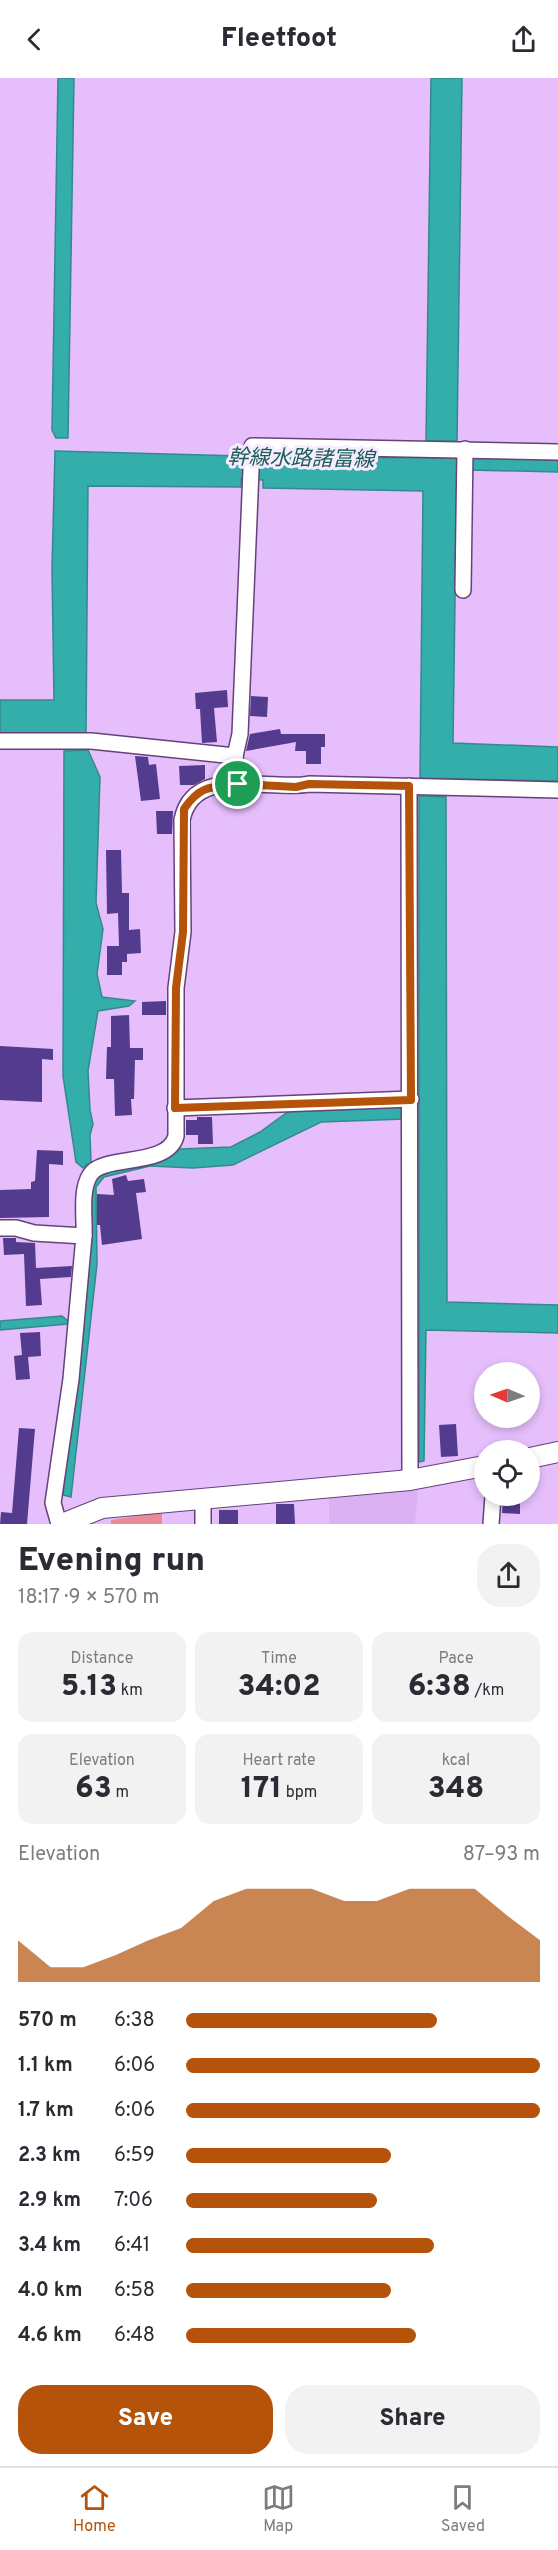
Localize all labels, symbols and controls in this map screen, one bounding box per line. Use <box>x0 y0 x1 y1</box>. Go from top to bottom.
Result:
text: Fleetfoot <box>221 22 337 56</box>
icon: back <box>18 23 51 56</box>
icon: share <box>507 23 540 56</box>
water label: 幹線水路諸富線 <box>227 445 378 474</box>
pin <box>212 758 263 809</box>
icon: arrive <box>221 767 254 800</box>
north arrow <box>474 1362 540 1428</box>
map controls <box>474 1362 540 1506</box>
button: locate <box>474 1440 540 1506</box>
text: Evening run <box>18 1541 205 1583</box>
button: share <box>477 1544 540 1607</box>
text: 18:17 · 9 × 570 m <box>18 1585 159 1611</box>
text: Distance <box>71 1649 133 1669</box>
text: Time <box>261 1649 297 1669</box>
text: Pace <box>438 1649 474 1669</box>
text: 5.13 <box>61 1669 117 1706</box>
text: 34:02 <box>237 1669 321 1706</box>
text: 6:38 <box>408 1669 471 1706</box>
text: km <box>117 1681 143 1701</box>
text: /km <box>471 1681 504 1701</box>
text: Elevation <box>69 1751 135 1771</box>
text: Heart rate <box>242 1751 316 1771</box>
text: kcal <box>442 1751 470 1771</box>
text: 63 <box>75 1771 112 1808</box>
text: 171 <box>241 1771 282 1808</box>
text: 348 <box>428 1771 484 1808</box>
text: m <box>112 1783 129 1803</box>
text: bpm <box>282 1783 317 1803</box>
text: Elevation <box>18 1842 100 1868</box>
text: 87–93 m <box>463 1842 540 1868</box>
text: 570 m <box>18 2008 77 2034</box>
text: 6:38 <box>114 2008 155 2034</box>
text: 1.1 km <box>18 2053 73 2079</box>
text: 6:06 <box>114 2053 155 2079</box>
text: 1.7 km <box>18 2098 74 2124</box>
text: 6:06 <box>114 2098 155 2124</box>
text: 2.3 km <box>18 2143 81 2169</box>
text: 6:59 <box>114 2143 155 2169</box>
text: 2.9 km <box>18 2188 81 2214</box>
text: 7:06 <box>114 2188 153 2214</box>
text: 3.4 km <box>18 2233 81 2259</box>
text: 6:41 <box>114 2233 150 2259</box>
text: 4.0 km <box>18 2278 83 2304</box>
text: 6:58 <box>114 2278 155 2304</box>
text: 4.6 km <box>18 2323 82 2349</box>
text: 6:48 <box>114 2323 155 2349</box>
button: Save <box>18 2385 273 2454</box>
button: Share <box>285 2385 540 2454</box>
tab: Home <box>73 2481 116 2537</box>
tab: Map <box>262 2481 295 2537</box>
tab: Saved <box>441 2481 485 2537</box>

